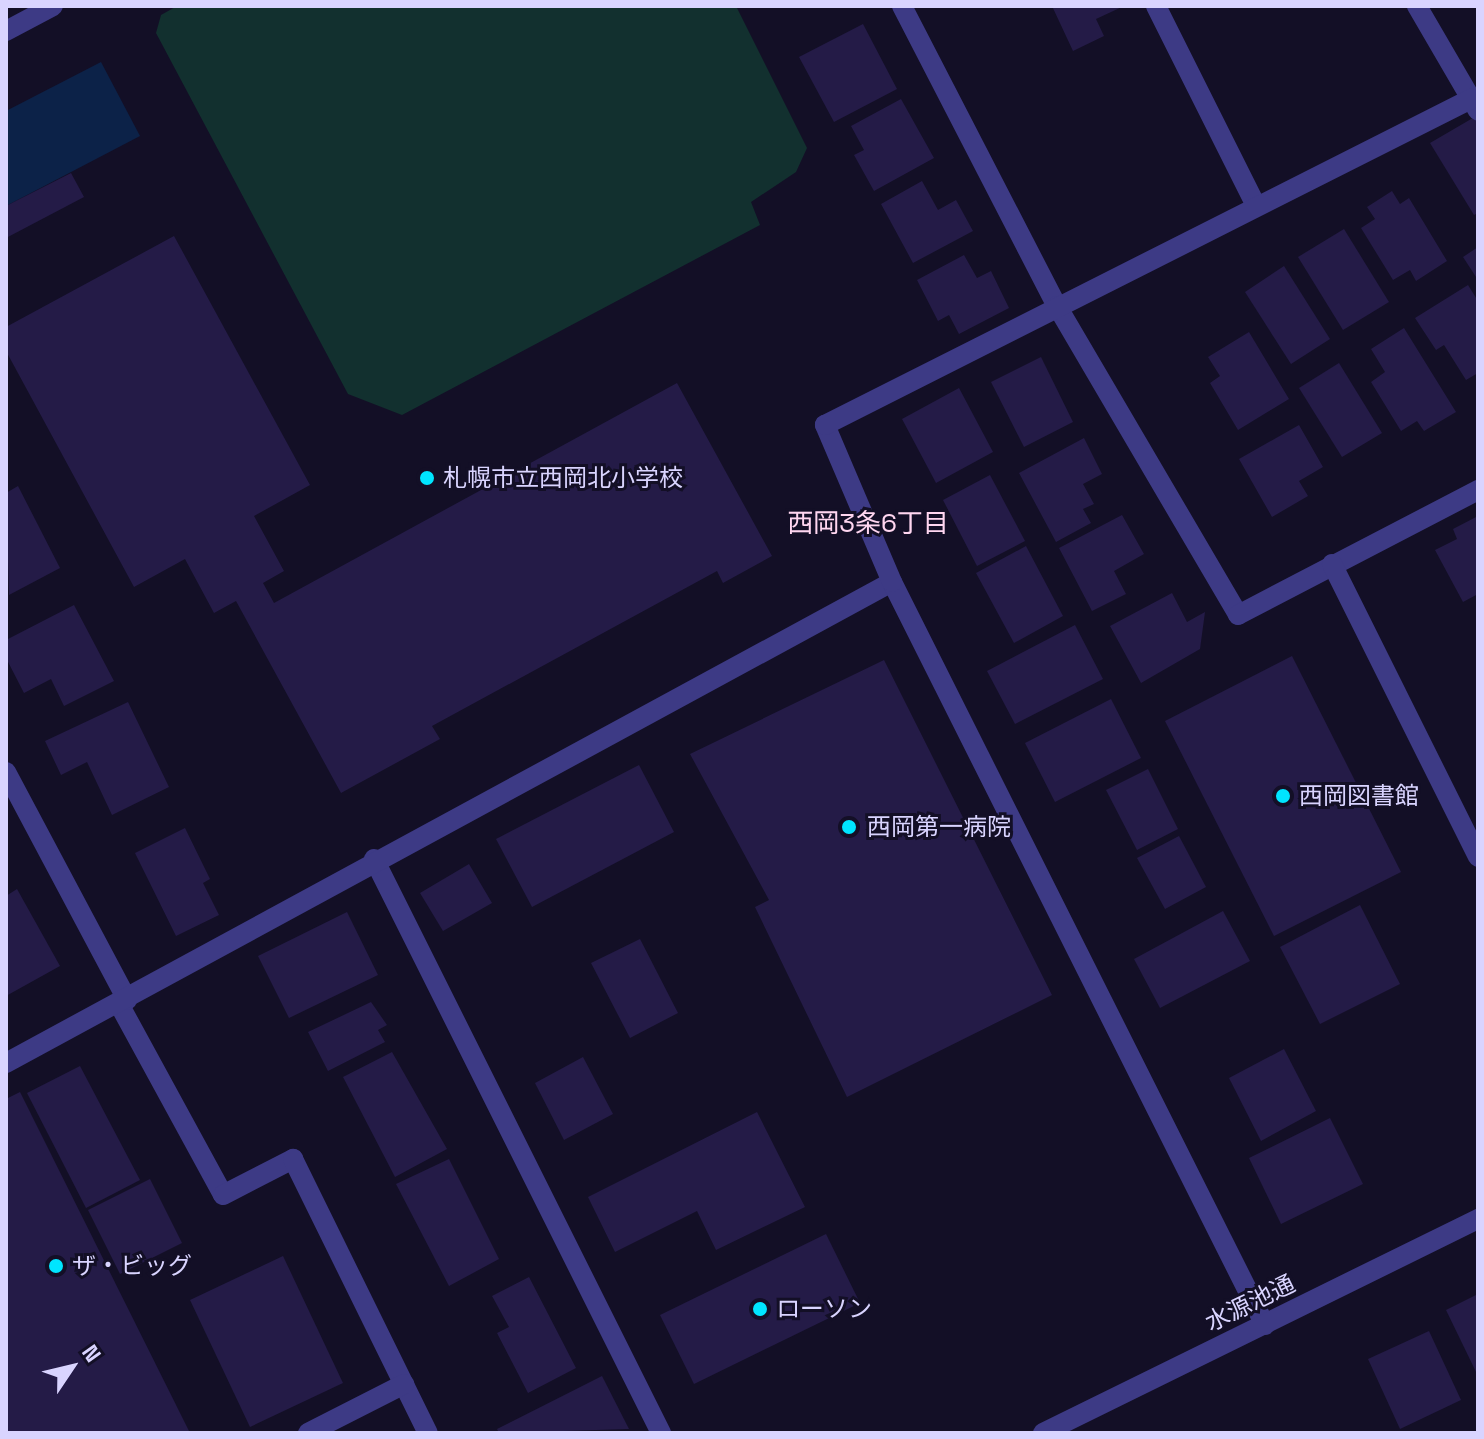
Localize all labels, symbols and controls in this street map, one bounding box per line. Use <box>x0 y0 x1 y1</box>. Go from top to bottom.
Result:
place label: 札幌市立西岡北小学校 <box>443 464 683 492</box>
marker: 札幌市立西岡北小学校 <box>418 469 436 487</box>
district label: 西岡3条6丁目 <box>787 508 949 540</box>
place label: 西岡図書館 <box>1299 782 1419 810</box>
marker: 西岡図書館 <box>1274 787 1292 805</box>
place label: 西岡第一病院 <box>867 813 1011 841</box>
marker: 西岡第一病院 <box>838 816 860 838</box>
place label: ザ・ビッグ <box>72 1252 192 1280</box>
marker: ザ・ビッグ <box>47 1257 65 1275</box>
street label: 水源池通 <box>1201 1269 1299 1337</box>
place label: ローソン <box>776 1295 872 1323</box>
marker: ローソン <box>751 1300 769 1318</box>
north arrow <box>32 1327 112 1407</box>
text: N <box>76 1339 107 1367</box>

